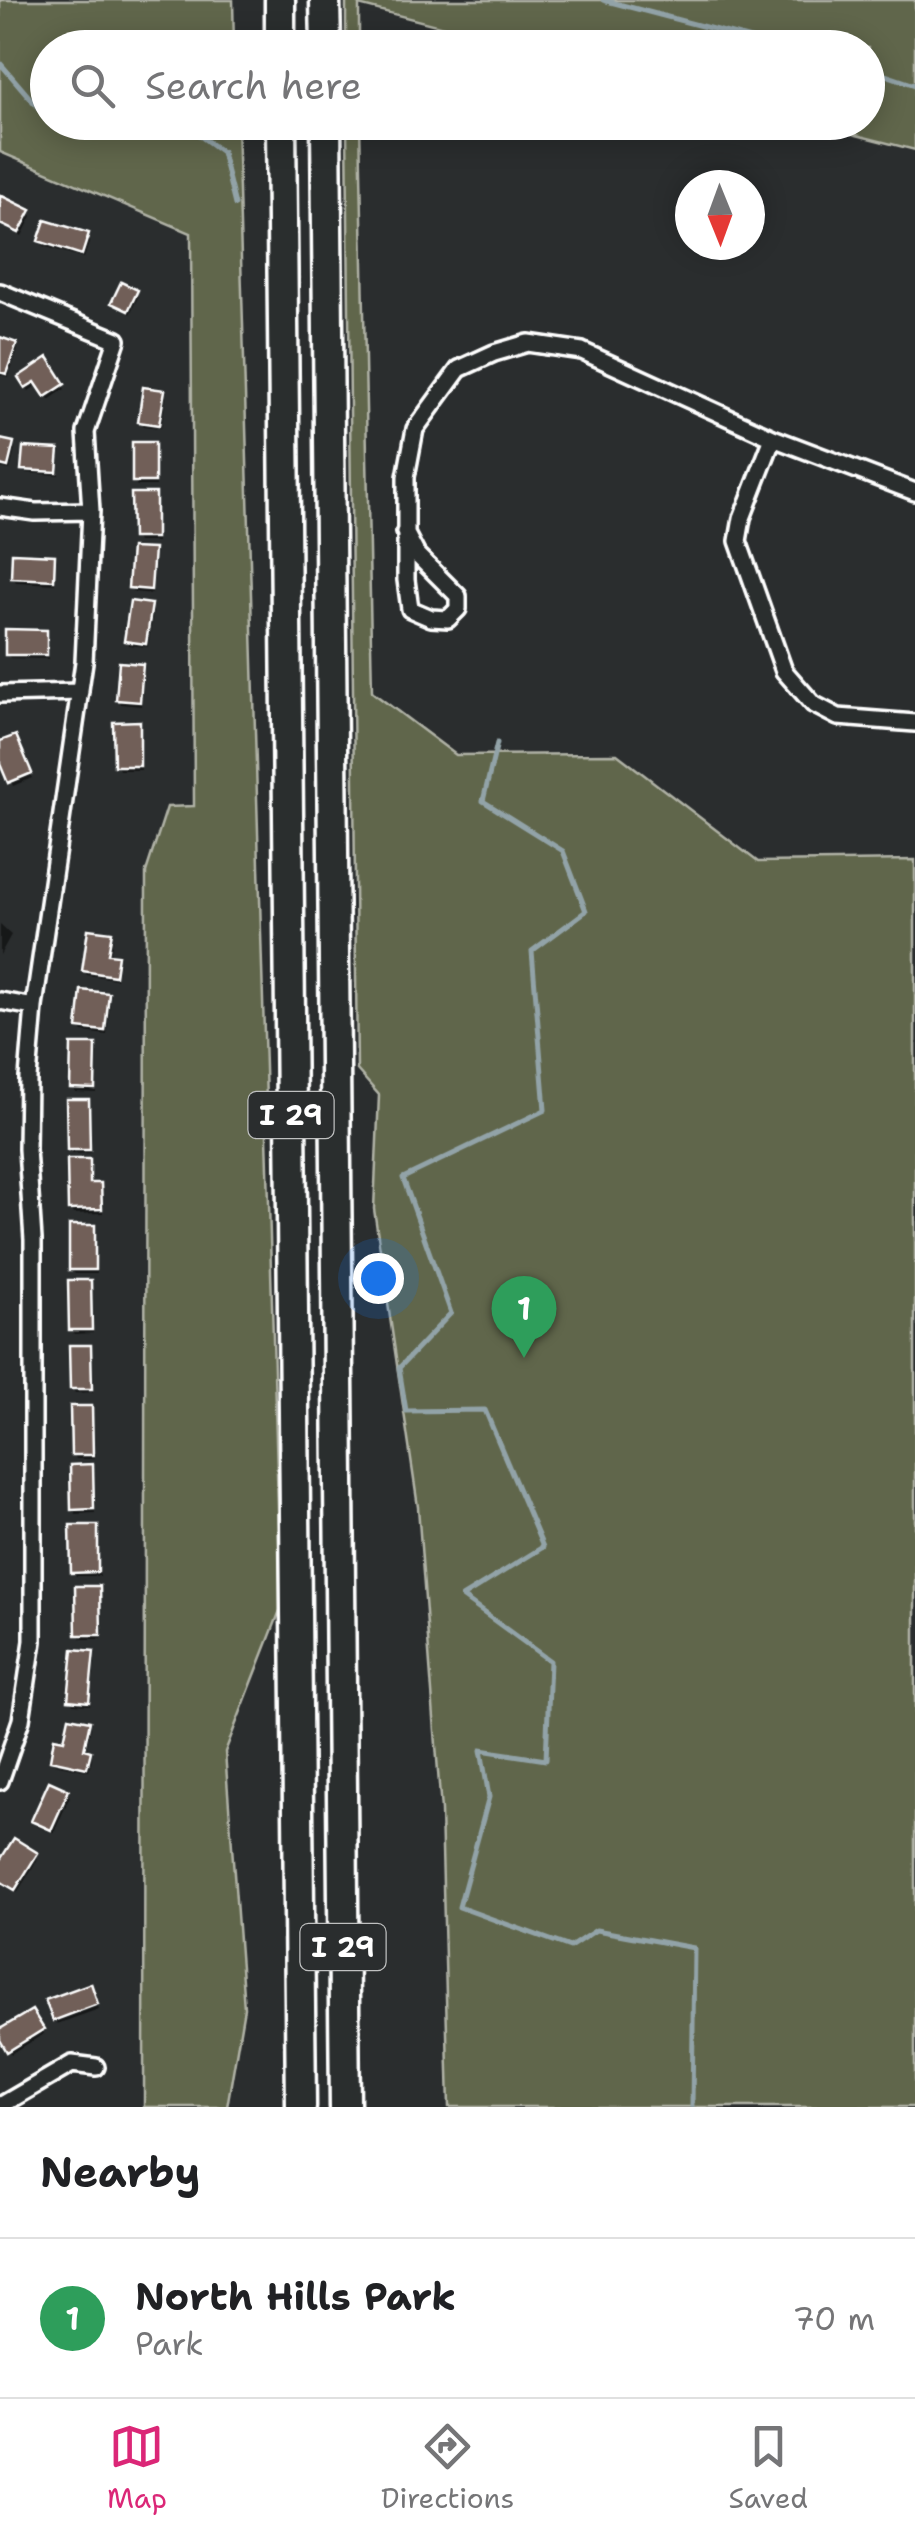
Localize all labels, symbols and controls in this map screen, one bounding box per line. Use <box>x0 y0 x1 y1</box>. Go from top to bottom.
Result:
search box <box>30 30 885 140</box>
icon: search <box>65 58 120 113</box>
text: Search here <box>145 60 362 111</box>
north arrow <box>675 170 765 260</box>
road number: I 29 <box>248 1092 334 1138</box>
your location <box>353 1253 404 1304</box>
pin: 1 <box>492 1276 556 1358</box>
road number: I 29 <box>300 1924 386 1970</box>
text: Nearby <box>40 2144 200 2200</box>
text: North Hills Park <box>135 2271 456 2322</box>
text: 1 <box>65 2297 80 2340</box>
text: 70 m <box>792 2297 875 2340</box>
text: Park <box>135 2322 204 2365</box>
tab: Map <box>107 2419 167 2517</box>
tab: Directions <box>381 2419 514 2517</box>
tab: Saved <box>728 2419 808 2517</box>

